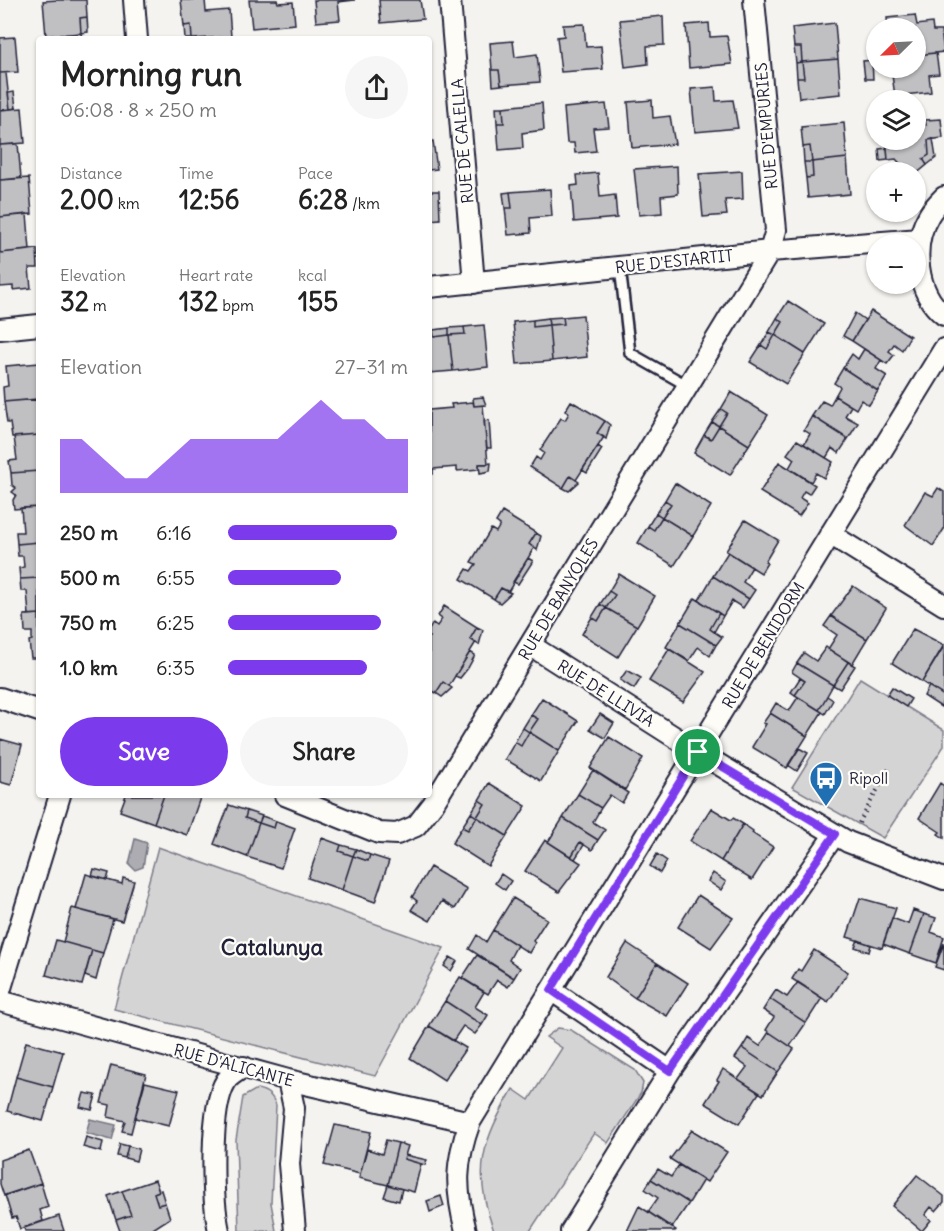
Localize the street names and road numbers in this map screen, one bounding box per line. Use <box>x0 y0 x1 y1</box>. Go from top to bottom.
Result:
street label: RUE D'EMPURIES <box>750 62 781 190</box>
street label: RUE DE CALELLA <box>447 78 477 204</box>
street label: RUE D'ESTARTIT <box>614 245 734 277</box>
street label: RUE DE BANYOLES <box>514 534 602 664</box>
street label: RUE DE BENIDORM <box>717 578 809 712</box>
street label: RUE DE LLIVIA <box>554 655 658 731</box>
street label: RUE D'ALICANTE <box>172 1039 296 1091</box>

